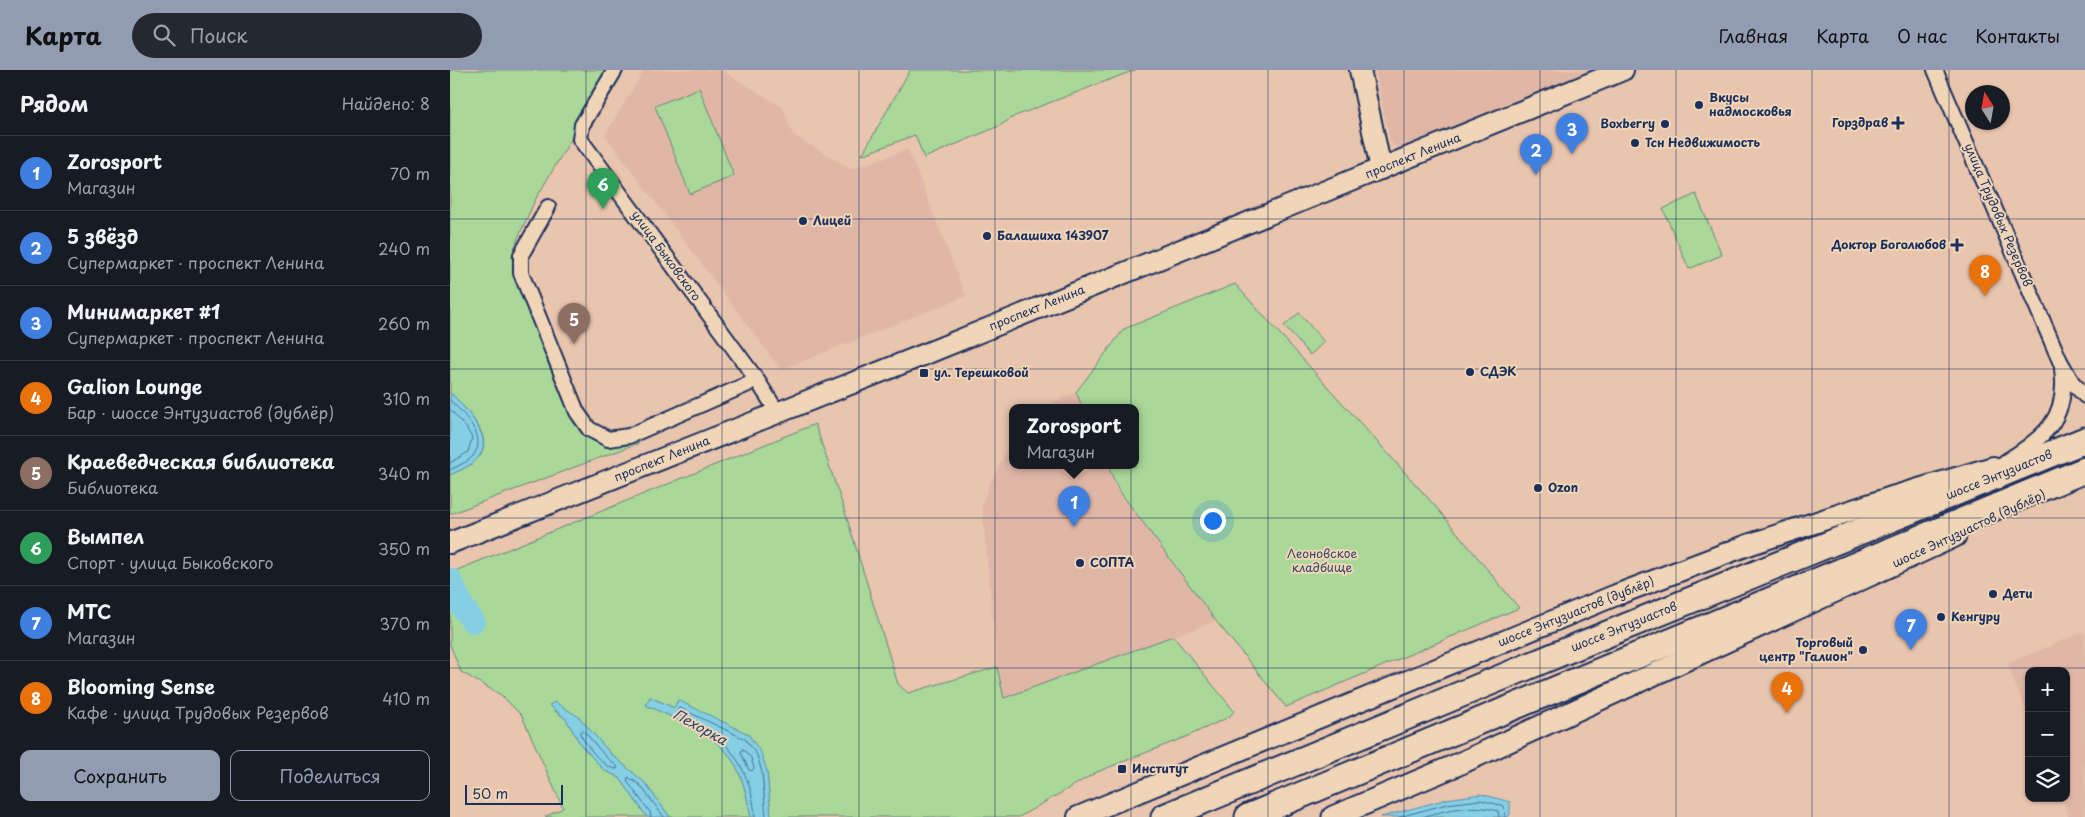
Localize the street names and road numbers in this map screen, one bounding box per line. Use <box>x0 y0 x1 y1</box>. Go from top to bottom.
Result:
street label: проспект Ленина <box>1362 127 1464 183</box>
street label: улица Трудовых Резервов <box>1960 140 2037 289</box>
street label: улица Быковского <box>628 206 706 305</box>
street label: проспект Ленина <box>986 279 1088 335</box>
street label: проспект Ленина <box>611 430 713 486</box>
street label: шоссе Энтузиастов <box>1943 444 2055 504</box>
street label: шоссе Энтузиастов (дублёр) <box>1889 485 2048 572</box>
street label: шоссе Энтузиастов (дублёр) <box>1495 574 1657 650</box>
street label: шоссе Энтузиастов <box>1568 599 1680 655</box>

